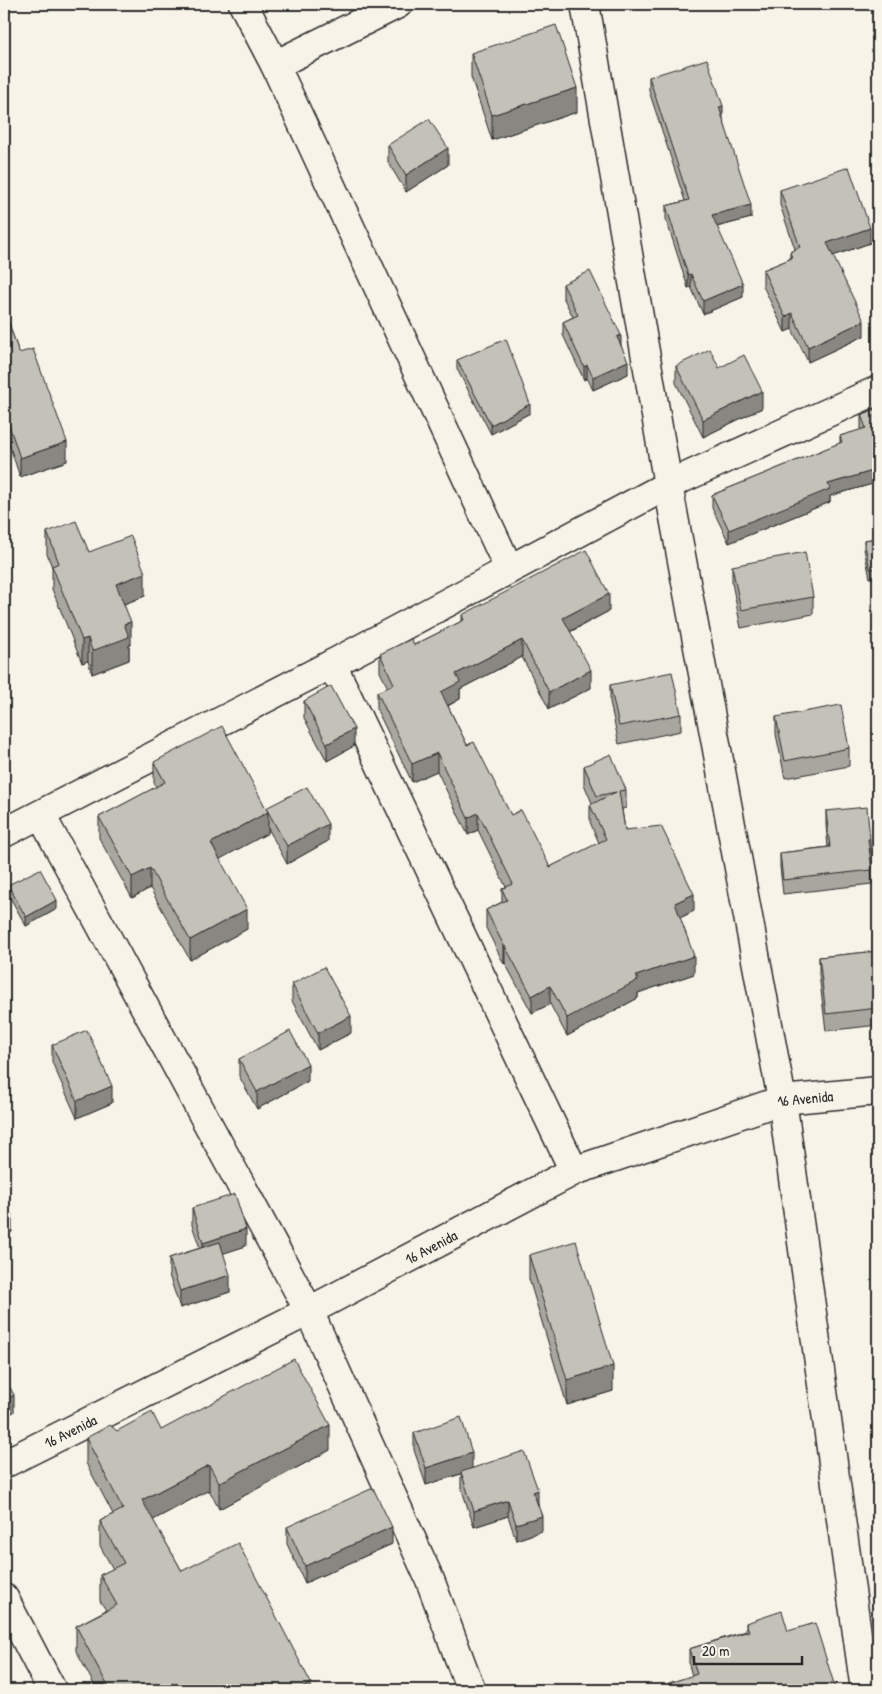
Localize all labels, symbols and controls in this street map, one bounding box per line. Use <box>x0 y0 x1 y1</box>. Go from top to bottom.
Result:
street label: 16 Avenida <box>774 1085 834 1111</box>
street label: 16 Avenida <box>401 1224 461 1269</box>
street label: 16 Avenida <box>40 1409 100 1453</box>
scale bar <box>694 1634 802 1666</box>
text: 20 m <box>702 1640 729 1661</box>

